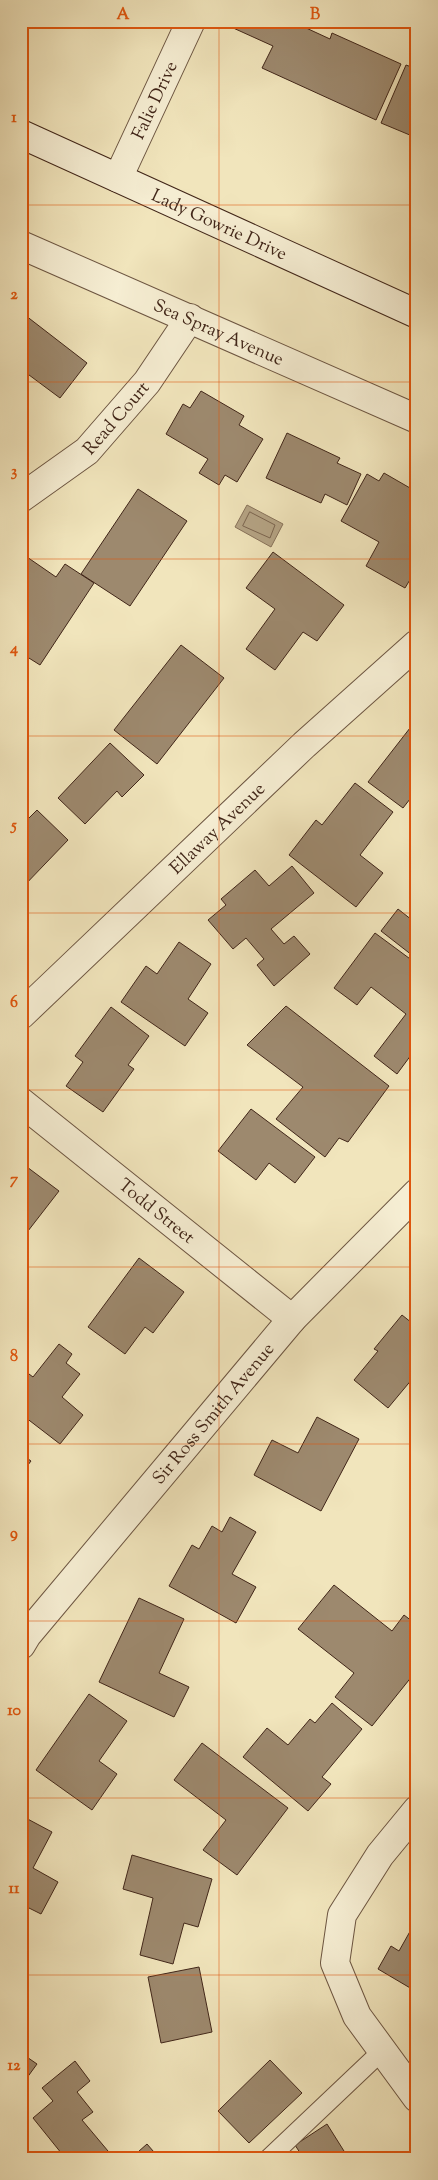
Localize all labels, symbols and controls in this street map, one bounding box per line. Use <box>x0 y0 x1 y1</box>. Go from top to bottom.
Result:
text: A <box>117 4 130 27</box>
text: B <box>310 4 320 27</box>
street label: Falie Drive <box>127 57 185 144</box>
text: 1 <box>11 107 17 130</box>
street label: Lady Gowrie Drive <box>147 184 291 268</box>
text: 2 <box>10 284 18 307</box>
street label: Sea Spray Avenue <box>149 294 287 374</box>
street label: Read Court <box>78 377 157 462</box>
text: 3 <box>11 461 18 484</box>
text: 4 <box>9 638 18 661</box>
street label: Ellaway Avenue <box>165 777 272 881</box>
text: 5 <box>9 815 17 838</box>
text: 6 <box>10 992 18 1015</box>
text: 7 <box>10 1169 19 1192</box>
street label: Todd Street <box>112 1174 199 1251</box>
street label: Sir Ross Smith Avenue <box>147 1338 282 1491</box>
text: 8 <box>10 1346 18 1369</box>
text: 9 <box>10 1523 18 1546</box>
text: 10 <box>7 1700 21 1723</box>
text: 11 <box>9 1878 20 1901</box>
text: 12 <box>8 2055 21 2078</box>

